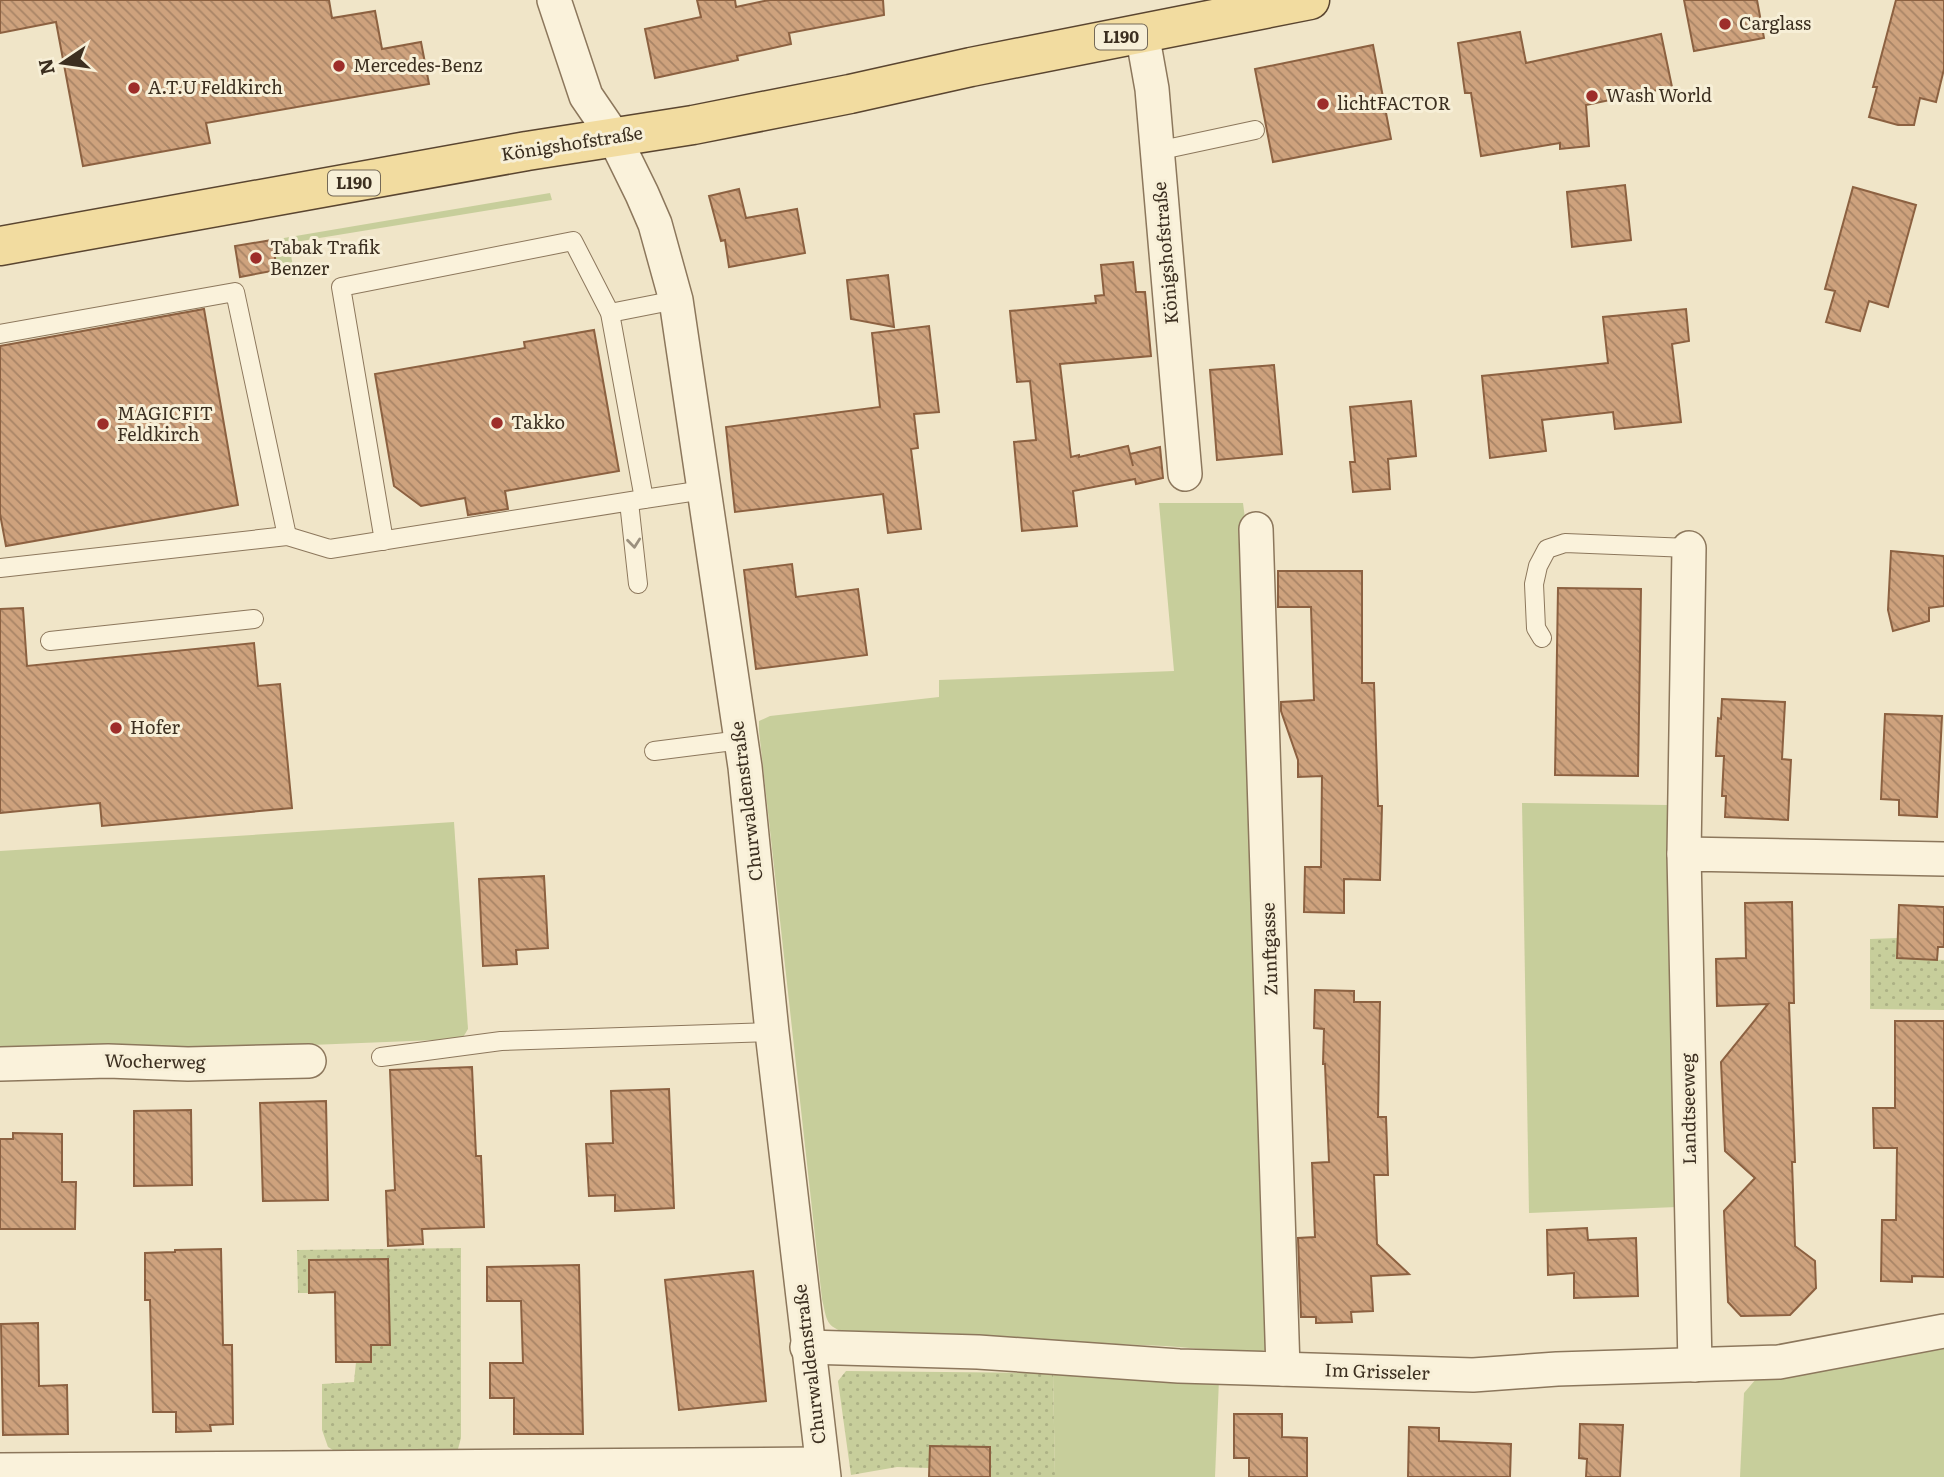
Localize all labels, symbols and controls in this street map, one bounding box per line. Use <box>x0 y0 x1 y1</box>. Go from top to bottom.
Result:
place label: Carglass <box>1739 9 1811 36</box>
marker: Carglass <box>1717 16 1733 32</box>
road number: L190 <box>1095 24 1147 50</box>
north arrow <box>28 28 98 98</box>
place label: Mercedes-Benz <box>353 51 483 78</box>
text: N <box>30 56 61 78</box>
marker: Mercedes-Benz <box>331 58 347 74</box>
place label: A.T.U Feldkirch <box>148 73 283 100</box>
marker: A.T.U Feldkirch <box>126 80 142 96</box>
place label: Wash World <box>1606 81 1712 108</box>
marker: Wash World <box>1584 88 1600 104</box>
place label: lichtFACTOR <box>1337 89 1451 116</box>
marker: lichtFACTOR <box>1315 96 1331 112</box>
street label: Königshofstraße <box>499 118 645 167</box>
road number: L190 <box>328 170 380 196</box>
street label: Königshofstraße <box>1145 181 1184 326</box>
place label: Tabak Trafik Benzer <box>270 233 381 281</box>
marker: Tabak Trafik Benzer <box>248 250 264 266</box>
place label: MAGICFIT Feldkirch <box>117 399 213 447</box>
place label: Takko <box>511 408 565 435</box>
marker: Takko <box>489 415 505 431</box>
marker: MAGICFIT Feldkirch <box>95 416 111 432</box>
one-way arrow <box>626 537 641 549</box>
place label: Hofer <box>130 713 180 740</box>
marker: Hofer <box>108 720 124 736</box>
street label: Churwaldenstraße <box>722 720 769 883</box>
street label: Zunftgasse <box>1253 902 1284 996</box>
street label: Wocherweg <box>104 1046 207 1075</box>
street label: Landtseeweg <box>1673 1052 1702 1165</box>
street label: Churwaldenstraße <box>785 1283 832 1446</box>
street label: Im Grisseler <box>1324 1355 1431 1386</box>

